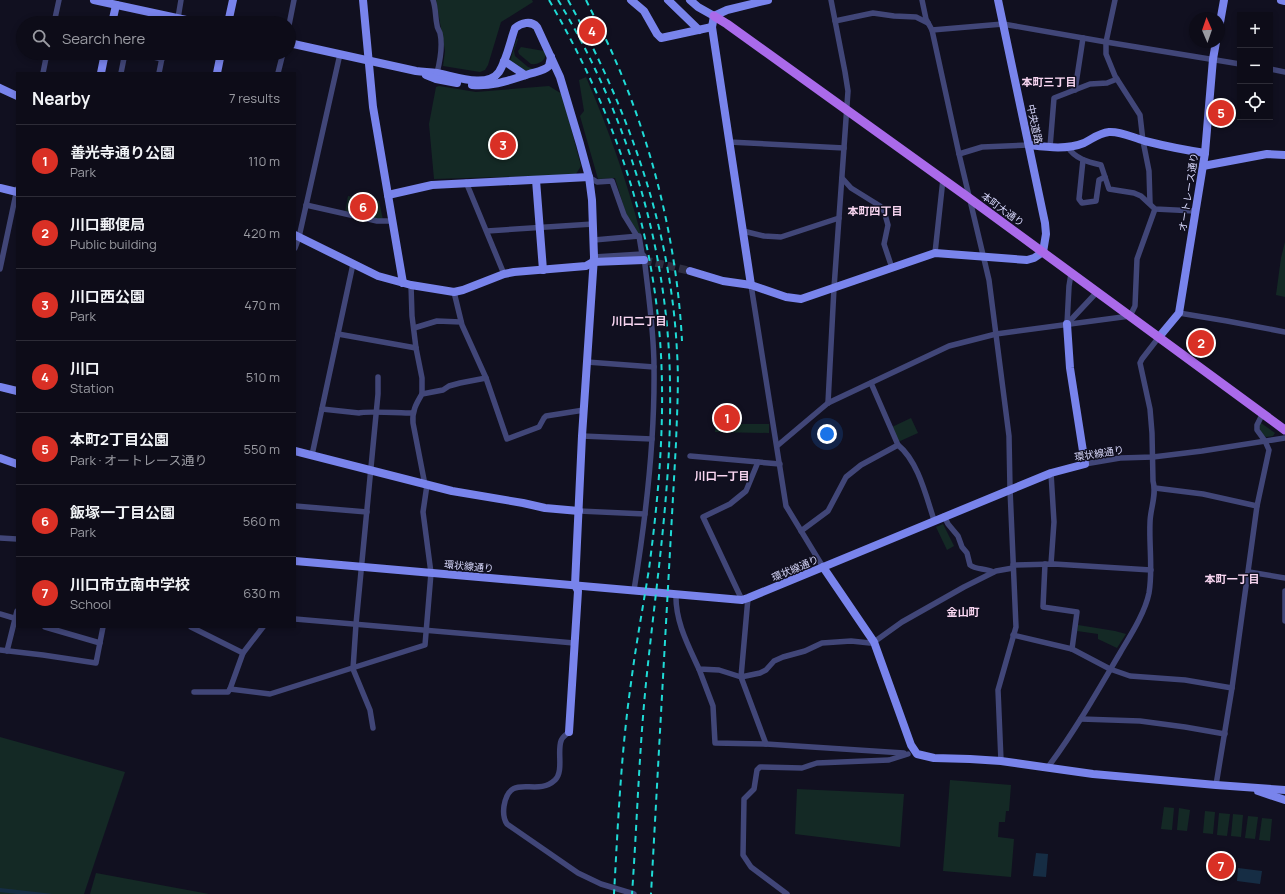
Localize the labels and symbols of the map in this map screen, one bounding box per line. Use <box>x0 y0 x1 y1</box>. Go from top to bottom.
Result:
north arrow <box>1189 12 1225 48</box>
pin: 4 <box>579 16 605 46</box>
district label: 本町三丁目 <box>1022 74 1077 89</box>
pin: 5 <box>1208 98 1234 128</box>
street label: 中央道路 <box>1024 103 1046 145</box>
pin: 3 <box>490 130 516 160</box>
street label: オートレース通り <box>1175 152 1201 232</box>
street label: 本町大通り <box>979 189 1027 229</box>
pin: 6 <box>350 192 376 222</box>
district label: 本町四丁目 <box>848 203 903 218</box>
district label: 川口二丁目 <box>612 313 667 328</box>
pin: 2 <box>1188 328 1214 358</box>
pin: 1 <box>714 403 740 433</box>
your location <box>817 424 837 444</box>
street label: 環状線通り <box>1073 442 1125 464</box>
district label: 川口一丁目 <box>695 468 750 483</box>
street label: 環状線通り <box>769 552 821 584</box>
street label: 環状線通り <box>443 557 495 575</box>
district label: 本町一丁目 <box>1205 571 1260 586</box>
district label: 金山町 <box>947 604 980 619</box>
pin: 7 <box>1208 851 1234 881</box>

